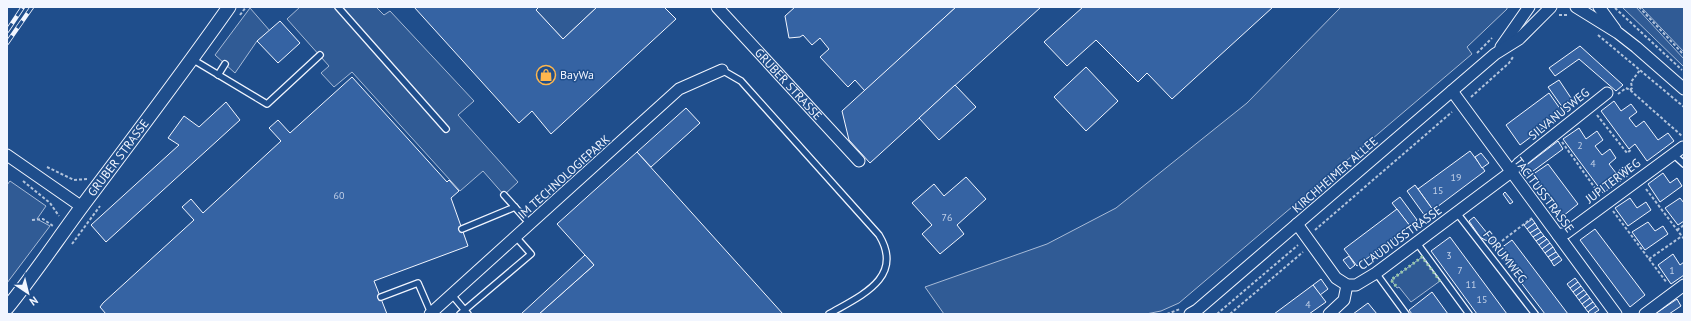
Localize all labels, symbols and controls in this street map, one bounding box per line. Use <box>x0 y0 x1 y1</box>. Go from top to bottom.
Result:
street label: GRUBER STRASSE <box>752 45 825 123</box>
shop icon: BayWa <box>535 64 557 86</box>
place label: BayWa <box>560 67 594 82</box>
street label: SILVANUSWEG <box>1525 84 1592 143</box>
street label: GRUBER STRASSE <box>84 116 152 199</box>
street label: IM TECHNOLOGIEPARK <box>515 131 613 222</box>
street label: KIRCHHEIMER ALLEE <box>1289 133 1381 216</box>
house number: 2 <box>1577 139 1583 152</box>
street label: TACITUSSTRASSE <box>1511 154 1577 235</box>
street label: JUPITERWEG <box>1581 155 1643 207</box>
house number: 4 <box>1590 157 1596 170</box>
house number: 19 <box>1451 171 1461 184</box>
house number: 15 <box>1433 184 1443 197</box>
house number: 60 <box>334 189 345 202</box>
street label: CLAUDIUSSTRASSE <box>1355 202 1444 273</box>
house number: 76 <box>942 211 952 224</box>
street label: FORUMWEG <box>1480 227 1531 286</box>
house number: 3 <box>1446 249 1452 262</box>
house number: 7 <box>1457 264 1463 277</box>
house number: 1 <box>1669 264 1675 277</box>
north arrow <box>8 273 48 313</box>
house number: 11 <box>1466 278 1476 291</box>
text: N <box>27 293 41 309</box>
house number: 15 <box>1477 293 1487 306</box>
house number: 4 <box>1305 298 1311 311</box>

